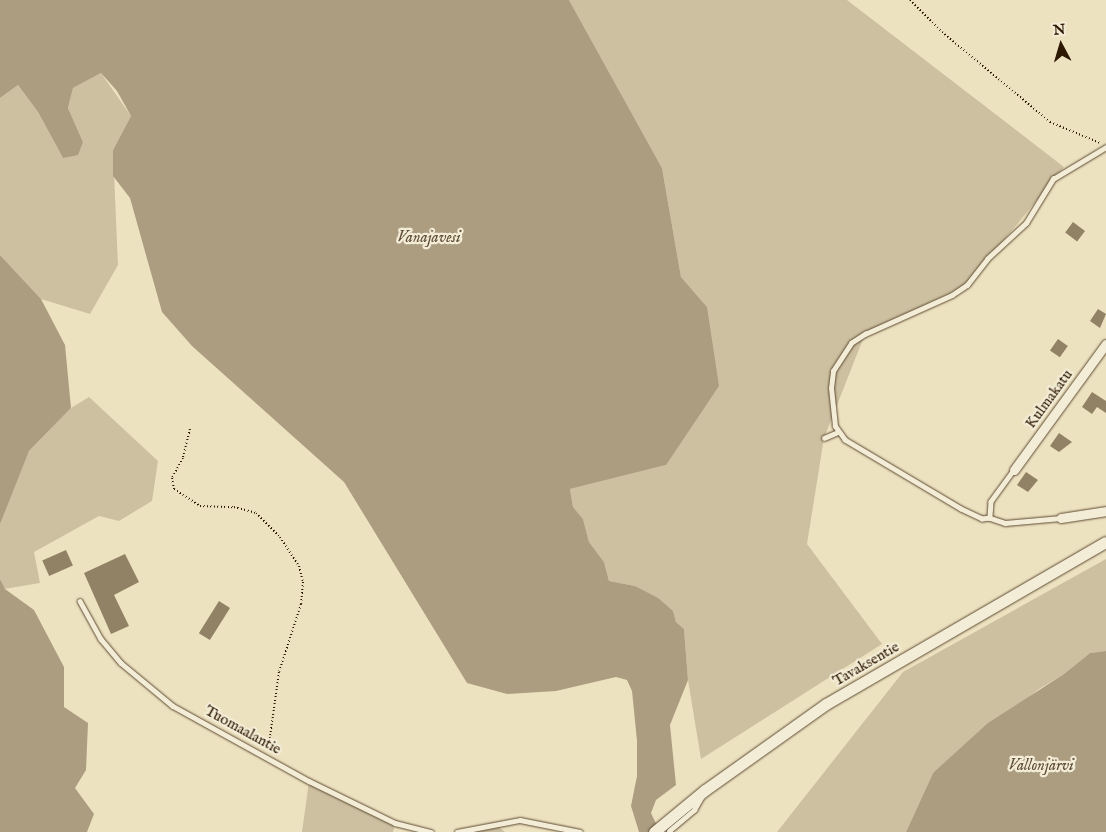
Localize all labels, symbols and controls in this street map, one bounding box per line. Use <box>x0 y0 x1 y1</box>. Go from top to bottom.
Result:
north arrow <box>1036 20 1086 70</box>
text: N <box>1052 20 1066 40</box>
water label: Vanajavesi <box>397 228 461 248</box>
street label: Kulmakatu <box>1022 366 1076 432</box>
street label: Tavaksentie <box>830 638 902 690</box>
street label: Tuomaalantie <box>202 702 284 758</box>
water label: Vallonjärvi <box>1008 756 1074 776</box>

